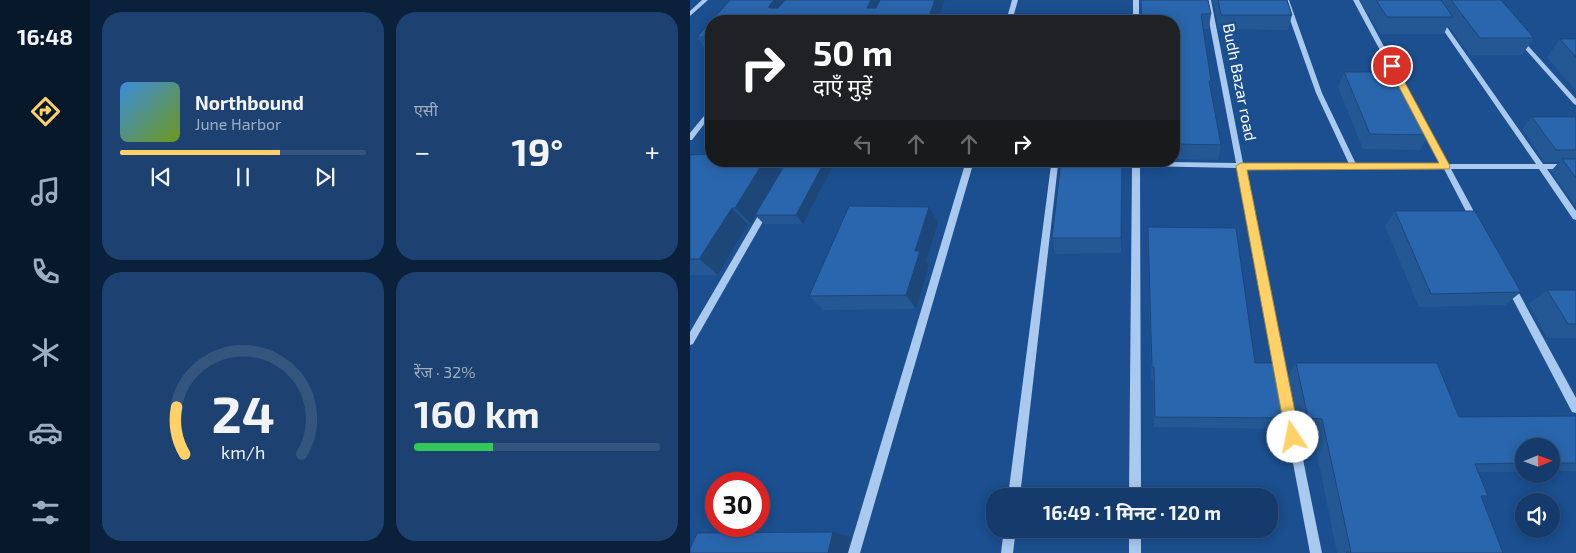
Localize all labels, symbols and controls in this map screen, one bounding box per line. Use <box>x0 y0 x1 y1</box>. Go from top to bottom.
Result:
street label: Budh Bazar road <box>1220 21 1261 142</box>
text: 16:48 <box>17 23 73 49</box>
text: 50 m <box>813 31 893 73</box>
icon: right <box>730 35 795 100</box>
pin <box>1371 45 1413 87</box>
icon: arrive <box>1378 52 1406 80</box>
text: दाएँ मुड़ें <box>813 73 872 99</box>
text: Northbound <box>195 91 304 114</box>
icon: directions <box>28 94 63 129</box>
text: एसी <box>414 100 438 119</box>
text: June Harbor <box>195 114 282 133</box>
text: 19° <box>512 128 563 174</box>
icon: left <box>849 130 877 158</box>
icon: ahead <box>902 130 930 158</box>
icon: ahead <box>955 130 983 158</box>
icon: right <box>1008 130 1036 158</box>
text: − <box>414 134 430 168</box>
text: + <box>645 134 660 168</box>
icon: previous <box>147 163 175 191</box>
icon: pause <box>229 163 257 191</box>
icon: next <box>311 163 339 191</box>
icon: music <box>28 174 63 209</box>
icon: phone <box>28 254 63 289</box>
icon: climate <box>28 335 63 370</box>
text: रेंज · 32% <box>414 362 476 381</box>
text: 24 <box>211 381 275 443</box>
text: 160 km <box>414 390 540 436</box>
position arrow <box>1266 410 1318 462</box>
icon: car <box>28 415 63 450</box>
north arrow <box>1515 438 1560 482</box>
map controls <box>1515 438 1560 538</box>
text: km/h <box>221 441 265 463</box>
speed limit sign: 30 <box>705 472 770 537</box>
button: sound <box>1515 493 1560 538</box>
icon: filters <box>28 495 63 530</box>
text: 16:49 · 1 मिनट · 120 m <box>1043 501 1221 524</box>

